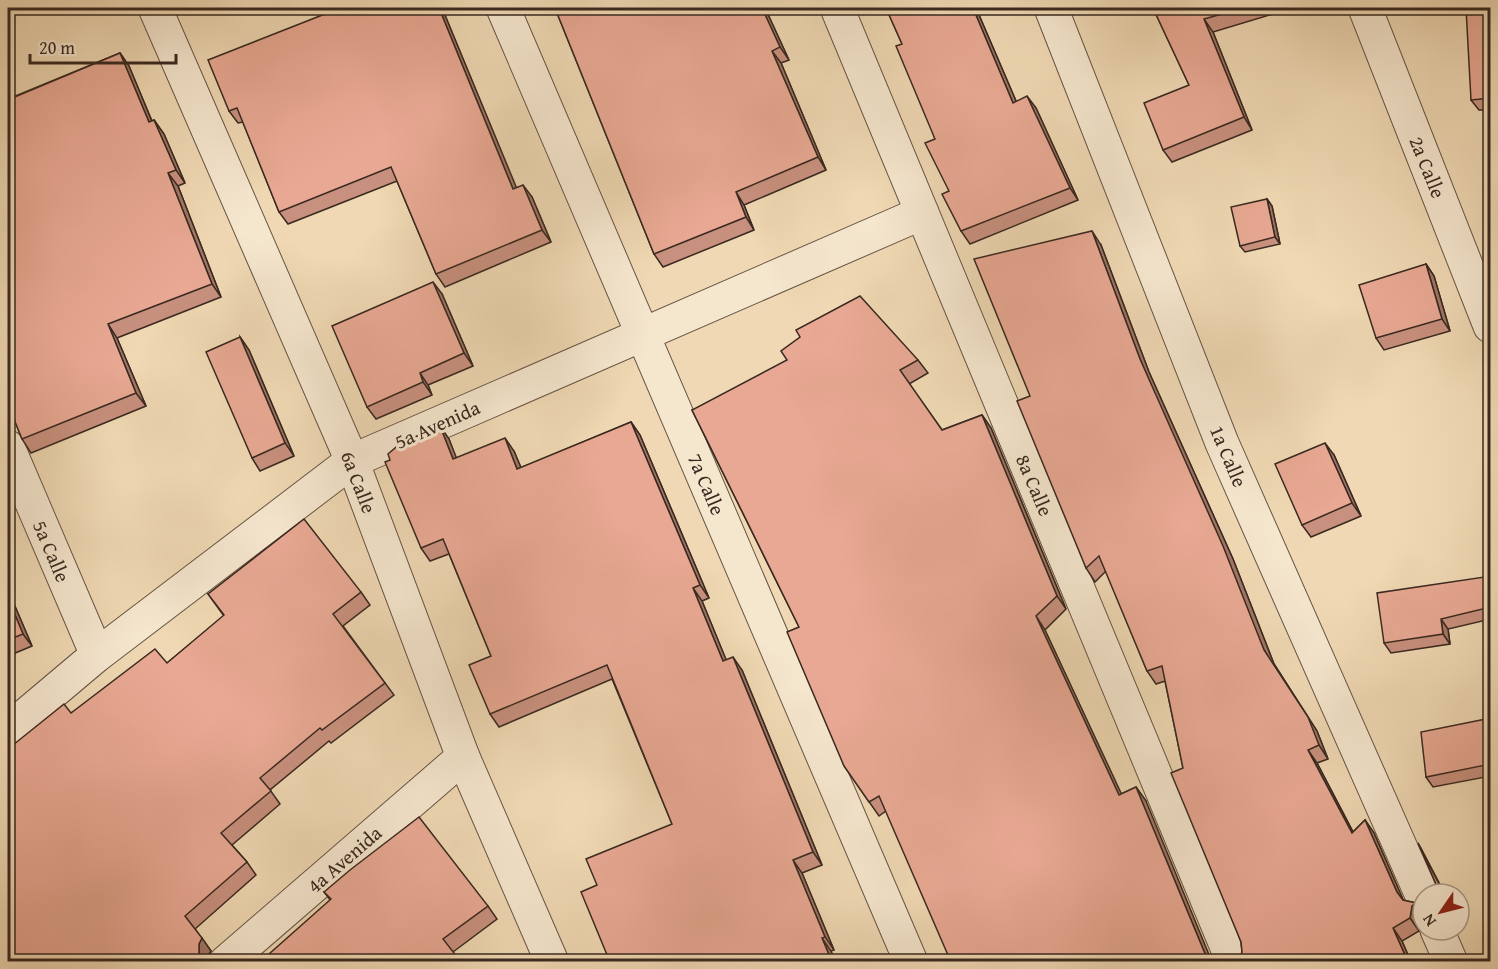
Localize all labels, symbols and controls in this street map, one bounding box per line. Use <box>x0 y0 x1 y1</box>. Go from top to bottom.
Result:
scale bar <box>30 27 176 65</box>
text: 20 m <box>39 34 75 61</box>
street label: 2a Calle <box>1402 132 1454 202</box>
street label: 5a Avenida <box>390 392 485 456</box>
street label: 1a Calle <box>1203 421 1255 491</box>
street label: 6a Calle <box>334 447 384 517</box>
street label: 7a Calle <box>681 449 733 519</box>
street label: 8a Calle <box>1009 450 1061 520</box>
street label: 5a Calle <box>26 516 78 586</box>
street label: 4a Avenida <box>300 818 388 900</box>
north arrow <box>1411 882 1471 942</box>
text: N <box>1416 909 1442 932</box>

